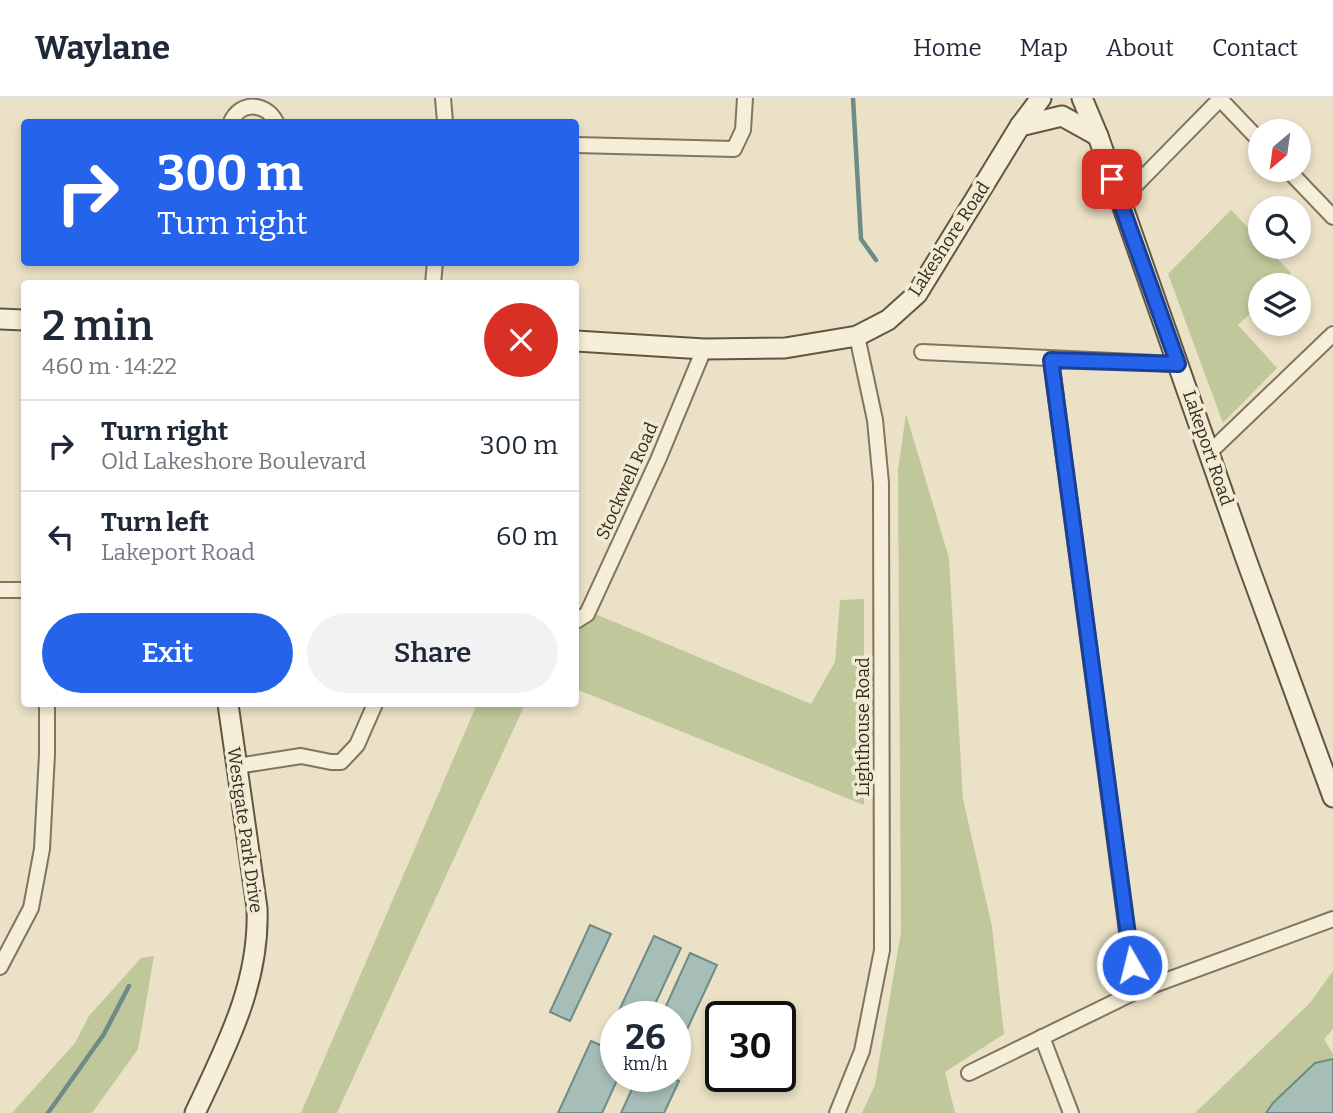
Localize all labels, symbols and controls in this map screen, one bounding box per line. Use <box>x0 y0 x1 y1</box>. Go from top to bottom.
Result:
text: Waylane <box>35 28 170 68</box>
text: Home <box>913 34 982 62</box>
text: Map <box>1020 34 1068 62</box>
text: About <box>1106 34 1174 62</box>
text: Contact <box>1212 34 1298 62</box>
north arrow <box>1248 119 1311 182</box>
map controls <box>1248 119 1311 336</box>
text: 300 m <box>157 144 303 203</box>
icon: right <box>42 147 133 238</box>
pin <box>1082 149 1142 209</box>
icon: arrive <box>1093 160 1131 198</box>
street label: Lakeshore Road <box>904 177 994 301</box>
button: search <box>1248 196 1311 259</box>
text: Turn right <box>157 204 308 242</box>
button: layers <box>1248 273 1311 336</box>
text: 2 min <box>42 301 153 351</box>
button: close <box>484 303 558 377</box>
text: 460 m · 14:22 <box>42 352 177 380</box>
street label: Lakeport Road <box>1178 387 1238 509</box>
text: Turn right <box>101 416 228 447</box>
street label: Stockwell Road <box>591 419 663 543</box>
icon: right <box>42 427 80 465</box>
text: 300 m <box>480 430 558 461</box>
text: Old Lakeshore Boulevard <box>101 447 366 475</box>
text: Turn left <box>101 507 209 538</box>
icon: left <box>42 518 80 556</box>
text: 60 m <box>496 521 558 552</box>
text: Lakeport Road <box>101 538 255 566</box>
button: Exit <box>42 613 293 693</box>
button: Share <box>307 613 558 693</box>
street label: Lighthouse Road <box>852 657 874 797</box>
street label: Westgate Park Drive <box>222 746 268 914</box>
position arrow <box>1095 928 1169 1002</box>
speed limit sign: 30 <box>705 1001 796 1092</box>
text: 26 <box>625 1016 666 1058</box>
text: km/h <box>623 1053 668 1075</box>

